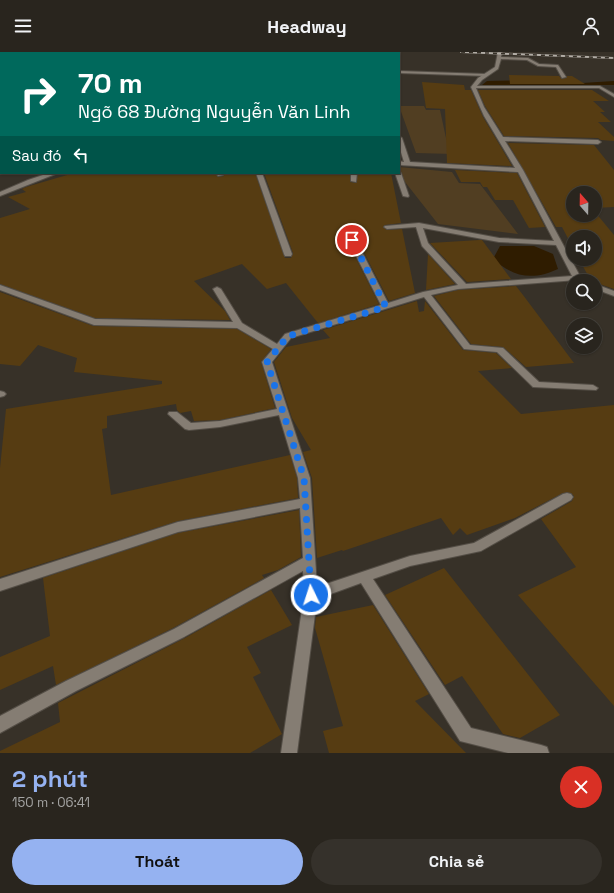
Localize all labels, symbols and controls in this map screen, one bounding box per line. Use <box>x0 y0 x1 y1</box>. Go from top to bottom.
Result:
icon: menu <box>12 15 34 37</box>
text: Headway <box>267 15 347 38</box>
icon: person <box>580 15 602 37</box>
text: 70 m <box>78 65 143 101</box>
icon: right <box>12 68 64 120</box>
text: Ngõ 68 Đường Nguyễn Văn Linh <box>78 100 350 123</box>
icon: left <box>70 144 92 166</box>
text: Sau đó <box>12 146 62 165</box>
north arrow <box>566 186 602 222</box>
map controls <box>566 186 602 354</box>
pin <box>335 223 369 257</box>
icon: arrive <box>341 229 363 251</box>
button: sound <box>566 230 602 266</box>
button: search <box>566 274 602 310</box>
button: layers <box>566 318 602 354</box>
position arrow <box>290 574 332 616</box>
text: 2 phút <box>12 763 88 794</box>
button: close <box>560 766 602 808</box>
text: 150 m · 06:41 <box>12 794 90 811</box>
button: Thoát <box>12 839 303 885</box>
button: Chia sẻ <box>311 839 602 885</box>

